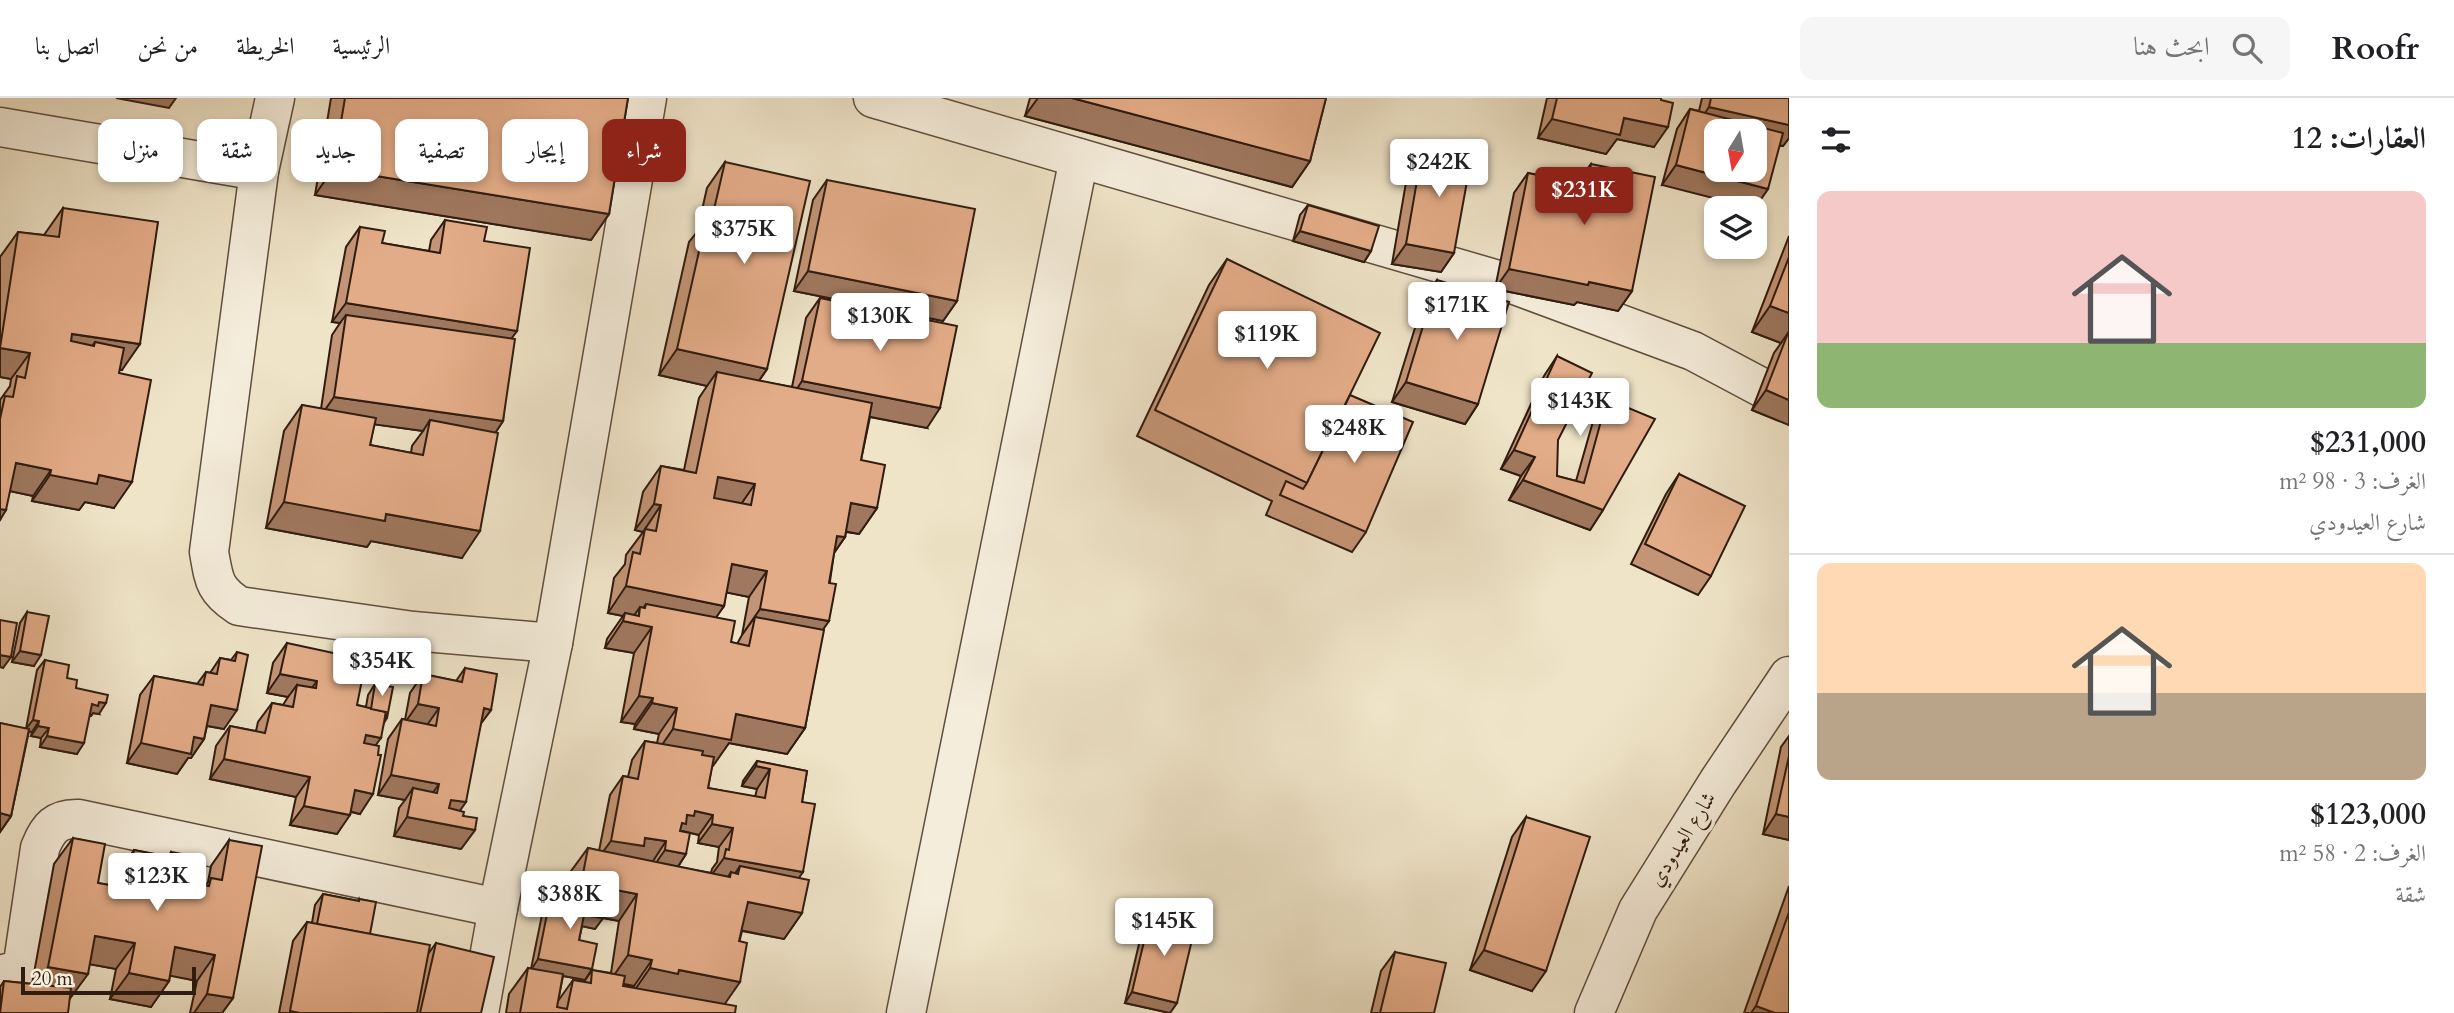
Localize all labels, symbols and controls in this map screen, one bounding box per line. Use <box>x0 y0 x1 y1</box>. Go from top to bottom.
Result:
search box <box>1800 17 2290 80</box>
text: Roofr <box>2332 26 2419 71</box>
text: ابحث هنا <box>2133 29 2210 64</box>
icon: search <box>2228 29 2266 67</box>
text: اتصل بنا <box>35 30 99 63</box>
text: من نحن <box>137 30 198 63</box>
text: الخريطة <box>236 30 295 63</box>
text: الرئيسية <box>333 30 390 63</box>
text: العقارات: 12 <box>2291 118 2426 159</box>
chip: منزل <box>98 119 183 182</box>
chip: شقة <box>197 119 277 182</box>
chip: جديد <box>291 119 381 182</box>
chip: تصفية <box>395 119 488 182</box>
chip: إيجار <box>502 119 588 182</box>
chip: شراء <box>602 119 686 182</box>
north arrow <box>1704 119 1768 182</box>
map controls <box>1704 119 1767 259</box>
icon: filters <box>1817 121 1855 159</box>
pin: $242K <box>1390 140 1488 199</box>
text: $242K <box>1406 146 1472 177</box>
pin: $231K <box>1535 167 1633 227</box>
text: $231K <box>1551 174 1617 205</box>
button: layers <box>1704 196 1767 259</box>
pin: $375K <box>695 206 793 266</box>
text: $375K <box>711 213 777 244</box>
icon: home <box>2059 236 2185 362</box>
pin: $171K <box>1408 282 1506 342</box>
text: $171K <box>1424 289 1490 320</box>
pin: $130K <box>831 294 929 353</box>
text: $130K <box>847 300 913 331</box>
pin: $119K <box>1218 312 1316 371</box>
text: $119K <box>1234 318 1300 349</box>
pin: $143K <box>1531 378 1629 438</box>
text: $143K <box>1547 385 1613 416</box>
pin: $248K <box>1305 406 1403 465</box>
text: $248K <box>1321 412 1387 443</box>
text: $231,000 <box>2310 422 2426 463</box>
text: الغرف: 3 · 98 m² <box>2279 466 2426 497</box>
text: شارع العيدودي <box>2309 507 2426 538</box>
icon: home <box>2059 608 2185 734</box>
pin: $354K <box>333 638 431 698</box>
text: $354K <box>349 645 415 676</box>
street label: شارع العيدودي <box>1642 786 1726 894</box>
text: $123,000 <box>2310 794 2426 835</box>
text: الغرف: 2 · 58 m² <box>2279 838 2426 869</box>
pin: $123K <box>108 854 206 913</box>
text: $123K <box>124 860 190 891</box>
pin: $388K <box>521 872 619 931</box>
text: $388K <box>537 878 603 909</box>
text: شقة <box>2396 879 2426 910</box>
pin: $145K <box>1115 898 1213 958</box>
text: $145K <box>1131 905 1197 936</box>
scale bar <box>21 964 196 996</box>
text: 20 m <box>32 966 73 992</box>

